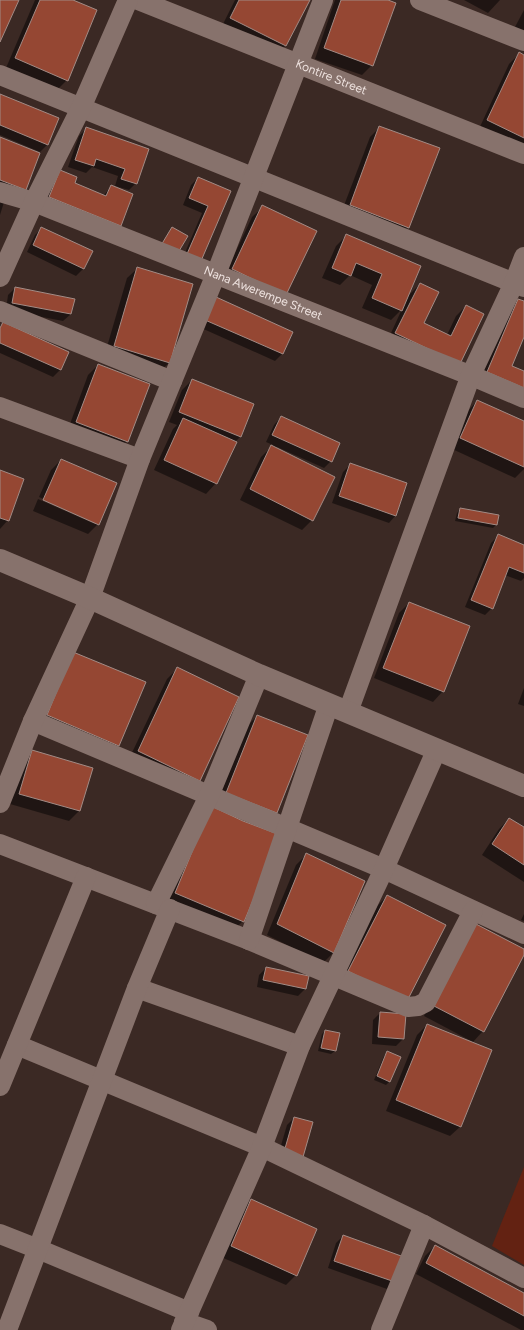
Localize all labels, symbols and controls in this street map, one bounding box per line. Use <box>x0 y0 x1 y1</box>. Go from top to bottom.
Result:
street label: Kontire Street <box>294 57 369 98</box>
street label: Nana Awerempe Street <box>202 263 325 323</box>

